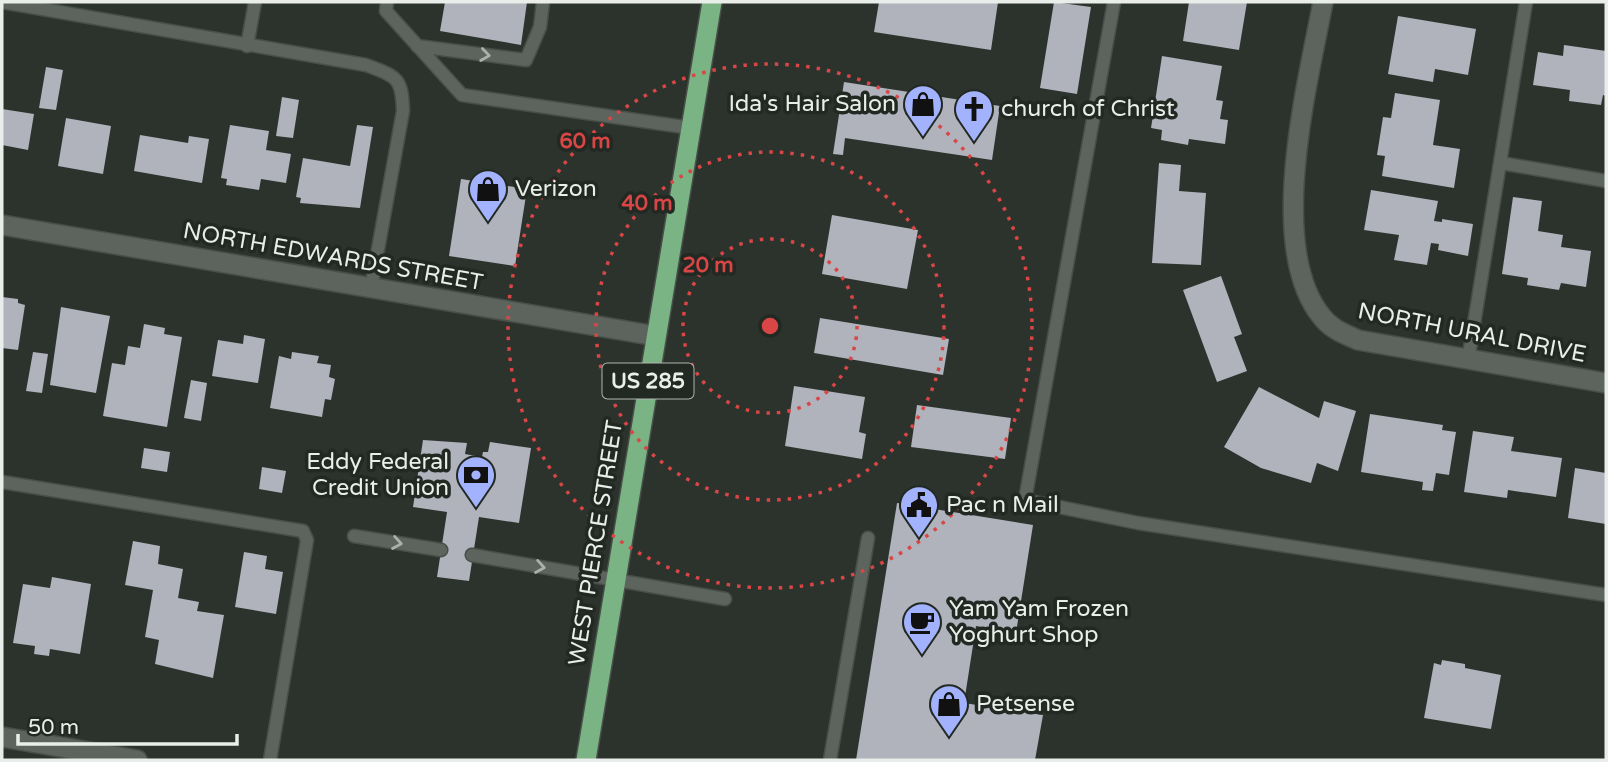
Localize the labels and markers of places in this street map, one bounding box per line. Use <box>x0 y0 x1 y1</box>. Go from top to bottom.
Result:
shop icon: Ida's Hair Salon <box>902 83 944 138</box>
church icon: church of Christ <box>953 88 995 143</box>
place label: Ida's Hair Salon <box>729 90 896 118</box>
place label: church of Christ <box>1001 95 1175 123</box>
shop icon: Verizon <box>467 168 509 223</box>
place label: Verizon <box>515 175 597 203</box>
centre of rings <box>758 314 782 338</box>
place label: Eddy Federal Credit Union <box>306 448 449 502</box>
bank icon: Eddy Federal Credit Union <box>455 454 497 509</box>
public building icon: Pac n Mail <box>898 484 940 539</box>
place label: Pac n Mail <box>946 491 1059 519</box>
place label: Yam Yam Frozen Yoghurt Shop <box>949 595 1129 649</box>
cafe icon: Yam Yam Frozen Yoghurt Shop <box>901 601 943 656</box>
shop icon: Petsense <box>928 683 970 738</box>
place label: Petsense <box>976 690 1075 718</box>

